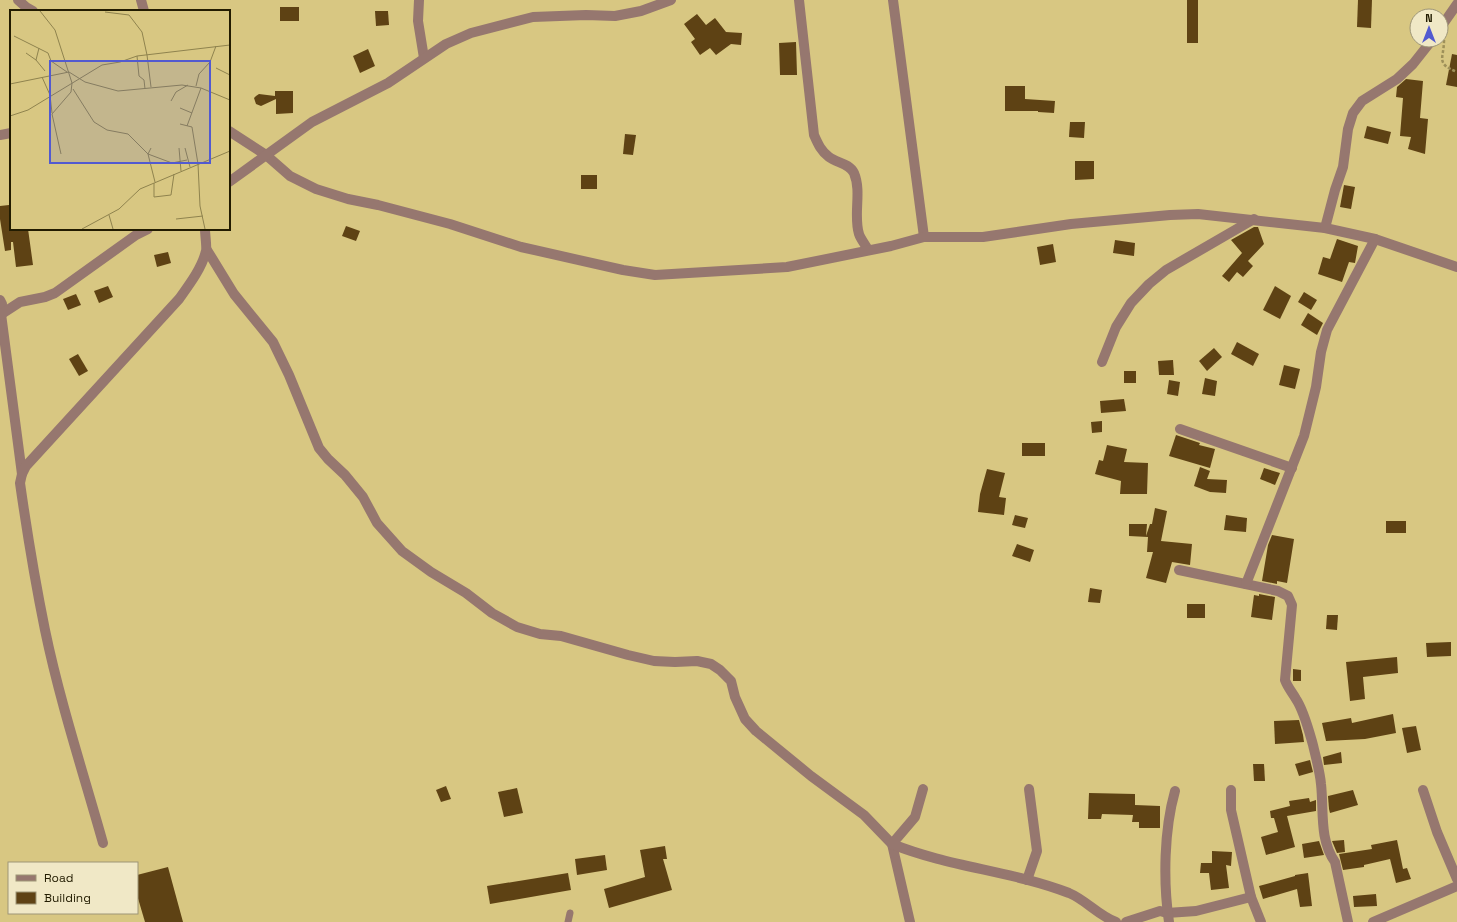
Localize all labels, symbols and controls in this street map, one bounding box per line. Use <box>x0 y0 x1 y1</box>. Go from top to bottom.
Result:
north arrow <box>1409 8 1449 48</box>
inset map <box>10 10 230 230</box>
text: N <box>1425 11 1433 25</box>
legend <box>8 862 138 914</box>
text: Road <box>44 870 73 886</box>
text: Building <box>44 890 91 906</box>

